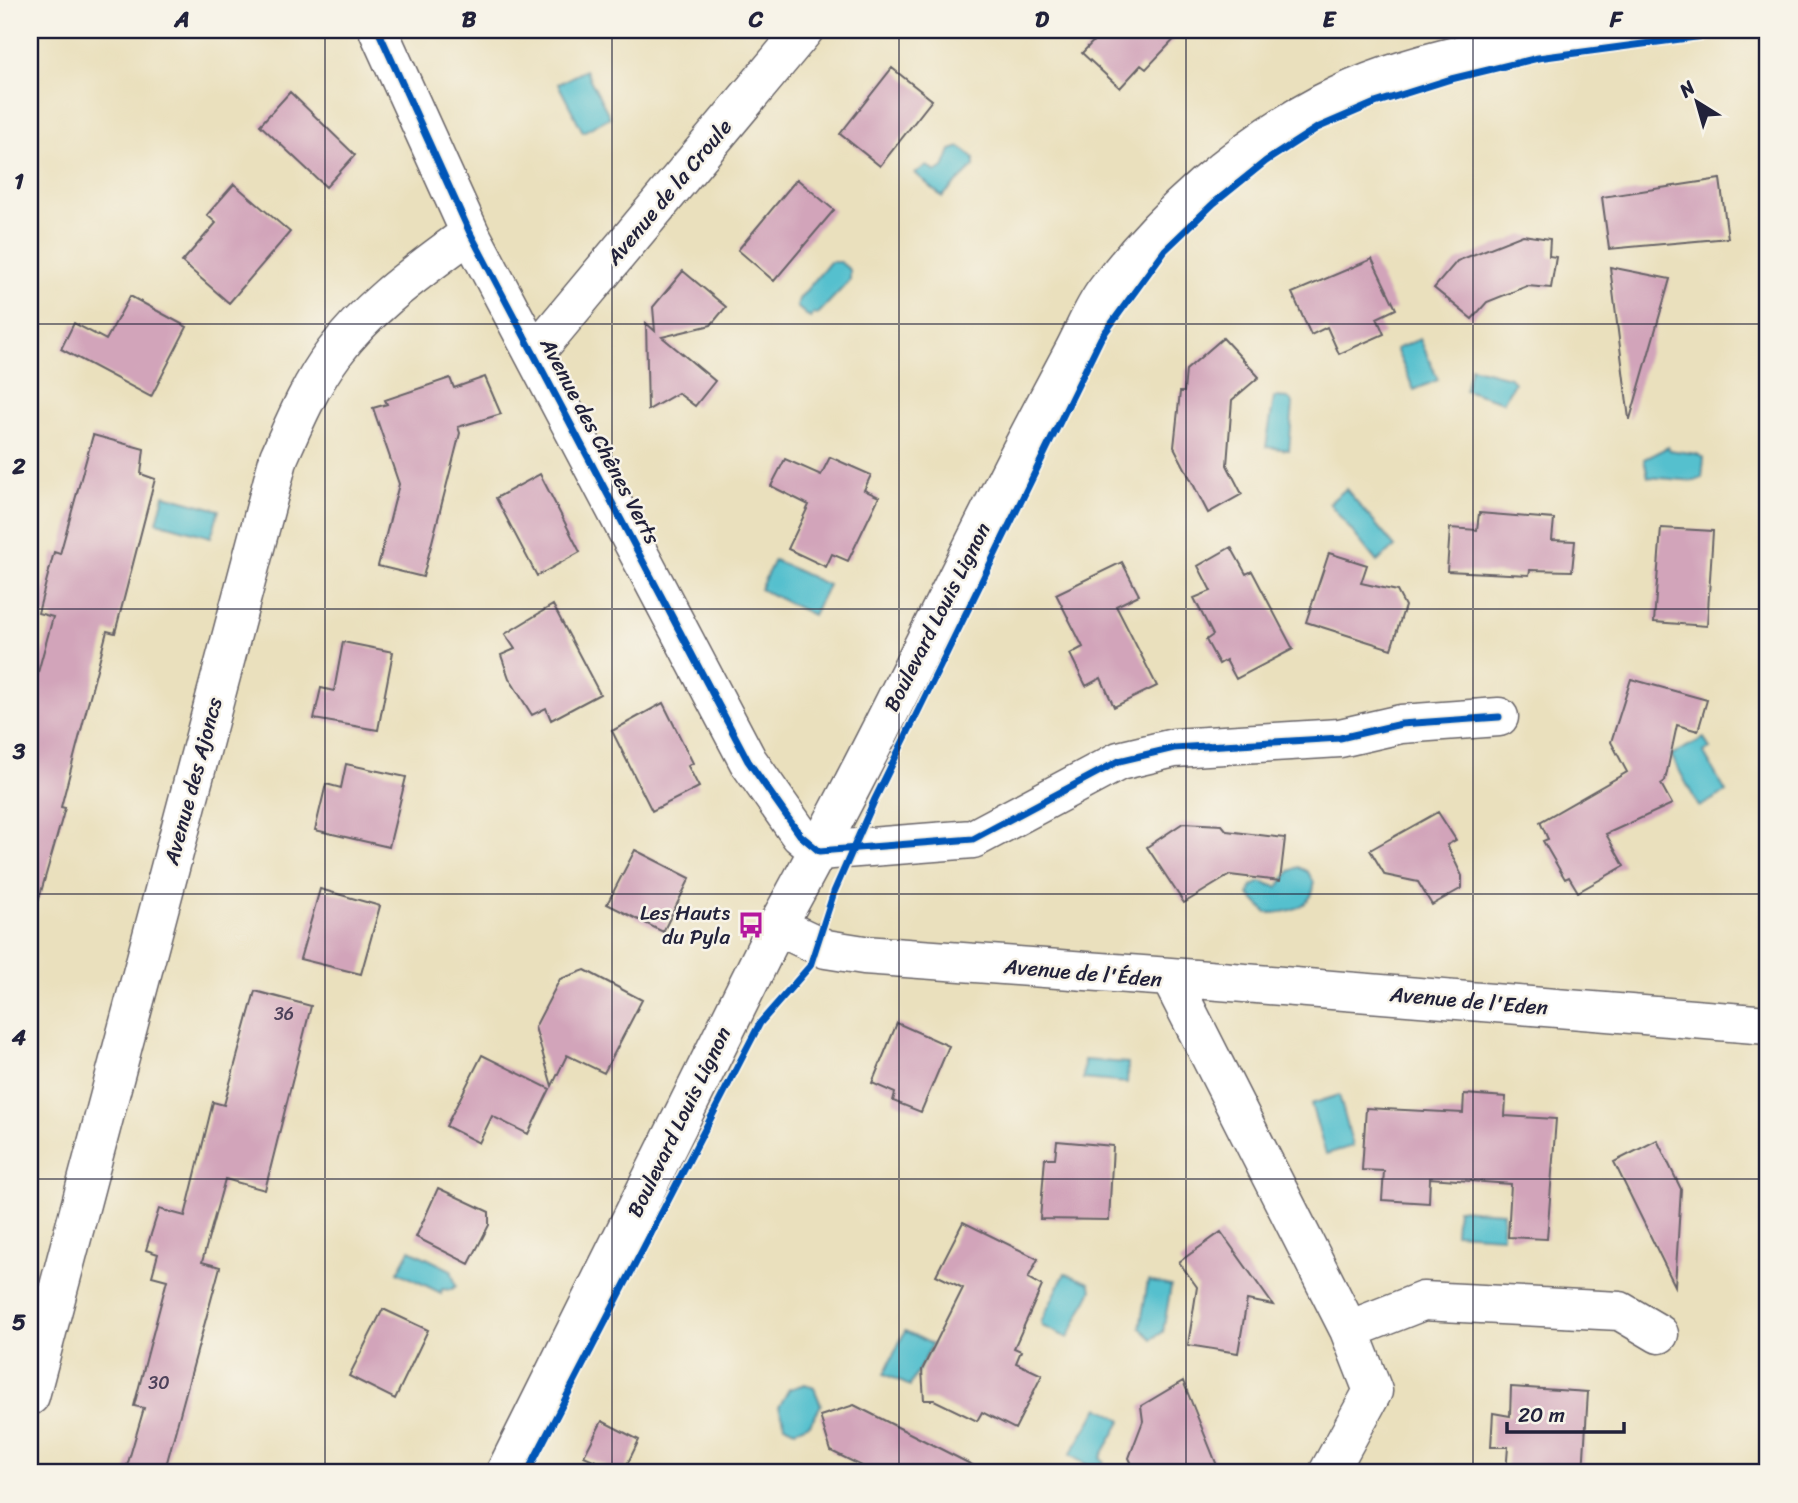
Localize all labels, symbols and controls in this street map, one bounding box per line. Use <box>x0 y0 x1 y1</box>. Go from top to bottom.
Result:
text: A <box>173 0 190 40</box>
text: B <box>462 0 477 40</box>
text: C <box>748 0 764 40</box>
text: D <box>1035 0 1050 40</box>
text: E <box>1323 0 1338 40</box>
text: F <box>1609 0 1624 40</box>
north arrow <box>1661 66 1731 136</box>
text: N <box>1671 71 1703 107</box>
street label: Avenue de la Croule <box>595 110 742 275</box>
text: 1 <box>14 161 24 202</box>
street label: Avenue des Chênes Verts <box>529 330 671 552</box>
text: 2 <box>11 446 26 487</box>
street label: Boulevard Louis Lignon <box>873 516 1001 718</box>
street label: Avenue des Ajoncs <box>152 693 234 870</box>
text: 3 <box>12 731 26 772</box>
place label: Les Hauts du Pyla <box>640 894 730 956</box>
bus stop icon: Les Hauts du Pyla <box>736 910 766 940</box>
street label: Avenue de l'Éden <box>1001 947 1164 999</box>
street label: Avenue de l'Eden <box>1387 975 1550 1027</box>
house number: 36 <box>274 998 294 1030</box>
text: 4 <box>11 1017 27 1058</box>
street label: Boulevard Louis Lignon <box>616 1020 742 1224</box>
text: 5 <box>12 1302 26 1343</box>
house number: 30 <box>148 1367 170 1399</box>
scale bar <box>1507 1391 1625 1435</box>
text: 20 m <box>1518 1396 1565 1434</box>

